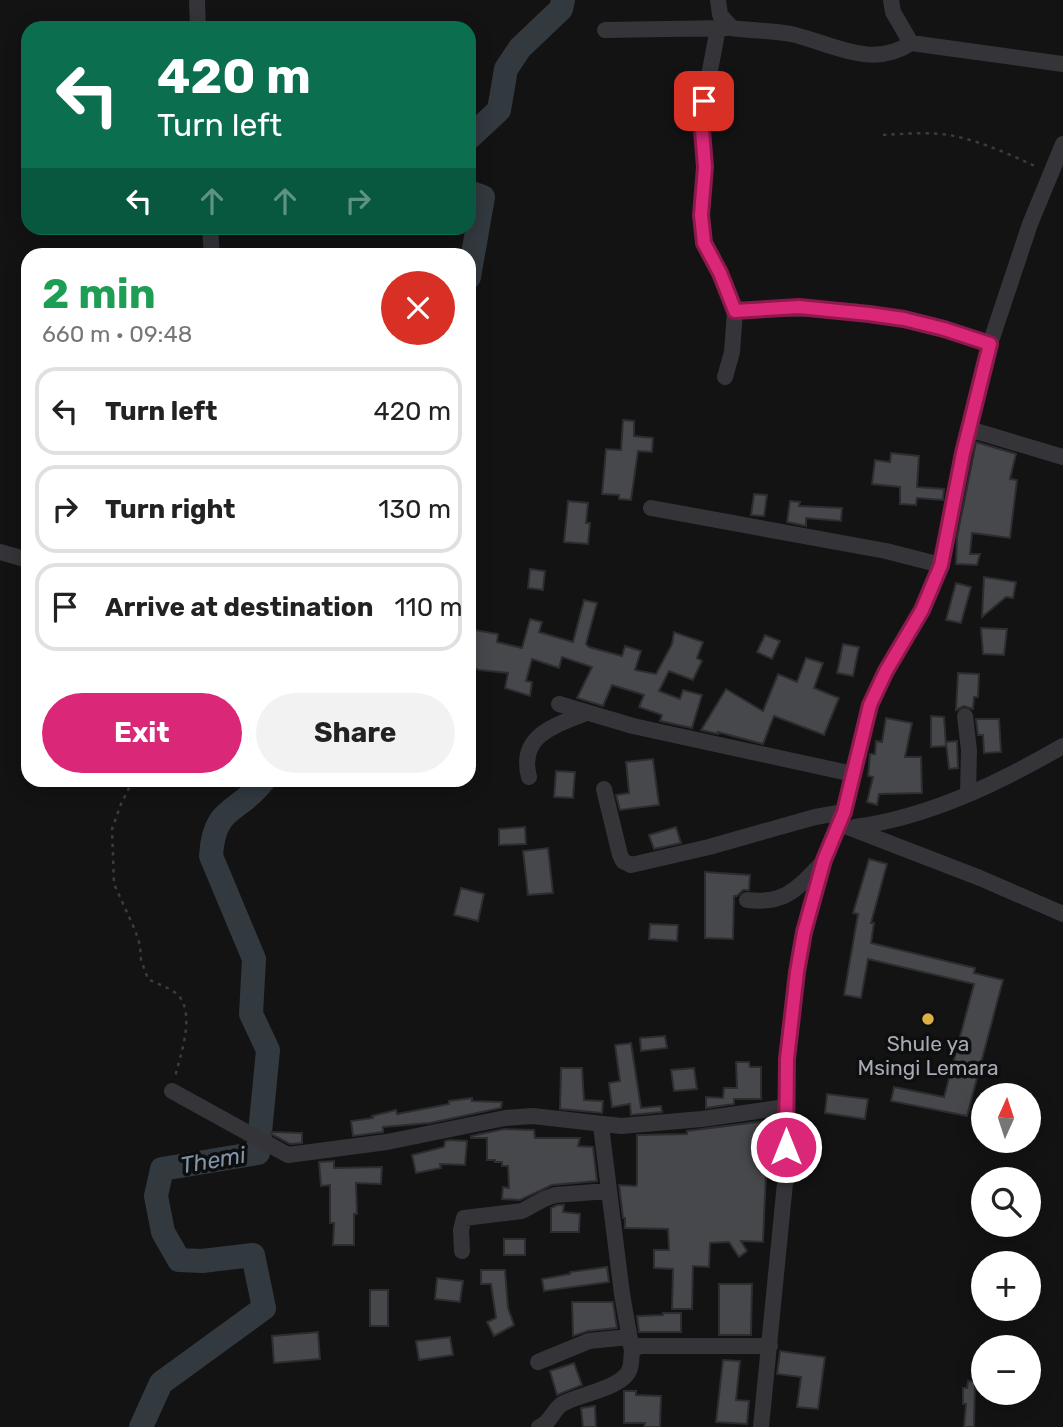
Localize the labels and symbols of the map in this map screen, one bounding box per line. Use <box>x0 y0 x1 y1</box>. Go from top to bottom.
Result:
pin <box>674 71 734 131</box>
marker: Shule ya Msingi Lemara <box>920 1011 936 1027</box>
place label: Shule ya Msingi Lemara <box>858 1031 998 1080</box>
north arrow <box>971 1083 1041 1153</box>
position arrow <box>749 1110 823 1184</box>
water label: Themi <box>178 1140 249 1179</box>

